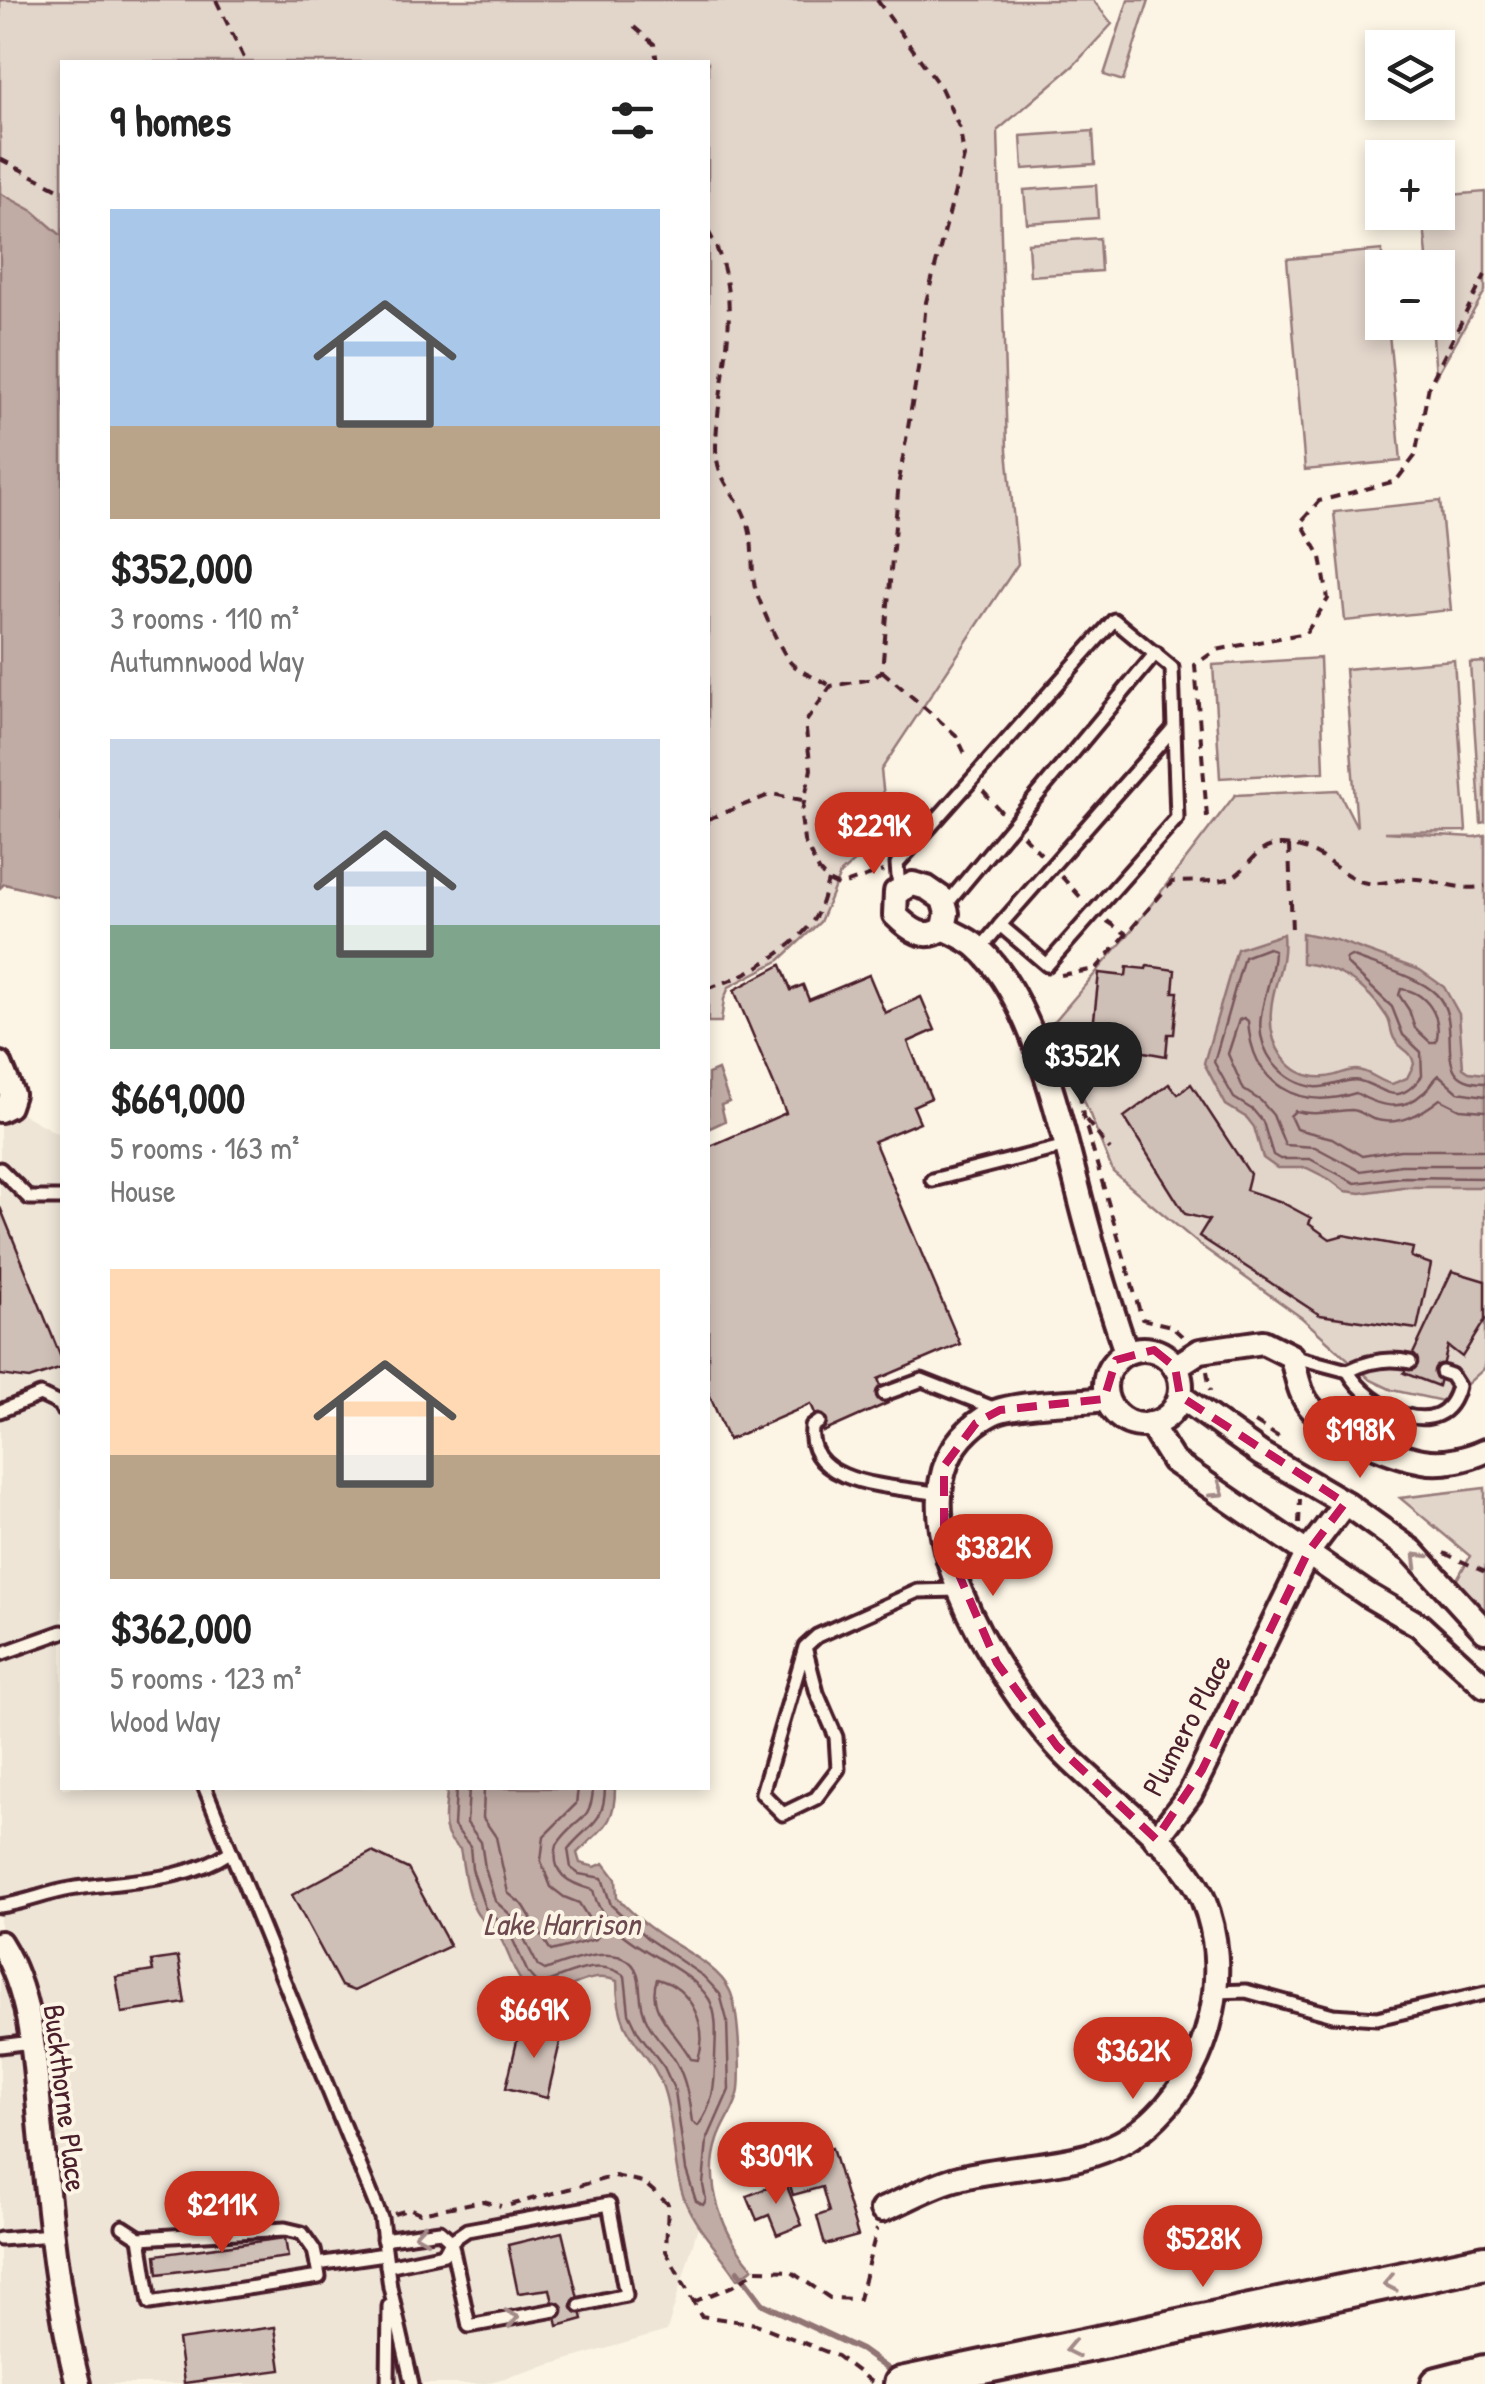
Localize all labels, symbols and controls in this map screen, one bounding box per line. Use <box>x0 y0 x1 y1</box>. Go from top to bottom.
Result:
map controls <box>1365 30 1455 340</box>
button: layers <box>1365 30 1455 120</box>
text: 9 homes <box>110 92 231 149</box>
icon: filters <box>605 93 660 148</box>
button: + <box>1365 140 1455 230</box>
button: − <box>1365 250 1455 340</box>
icon: home <box>295 274 475 454</box>
text: $352,000 <box>110 539 252 596</box>
text: 3 rooms · 110 m² <box>110 596 299 639</box>
text: Autumnwood Way <box>110 639 305 682</box>
pin: $229K <box>804 792 944 877</box>
text: $229K <box>837 803 911 846</box>
icon: home <box>295 804 475 984</box>
pin: $352K <box>1012 1022 1152 1107</box>
text: $352K <box>1044 1033 1120 1076</box>
text: $669,000 <box>110 1069 245 1126</box>
text: 5 rooms · 163 m² <box>110 1126 299 1169</box>
text: House <box>110 1169 176 1212</box>
icon: home <box>295 1334 475 1514</box>
pin: $198K <box>1290 1396 1430 1481</box>
text: $198K <box>1325 1407 1395 1450</box>
one-way arrow <box>1208 1479 1226 1498</box>
pin: $382K <box>923 1514 1063 1599</box>
text: $382K <box>955 1525 1031 1568</box>
one-way arrow <box>1413 1553 1431 1571</box>
text: $362,000 <box>110 1599 251 1656</box>
street label: Plumero Place <box>1132 1647 1240 1802</box>
text: 5 rooms · 123 m² <box>110 1656 302 1699</box>
text: Wood Way <box>110 1699 221 1742</box>
water label: Lake Harrison <box>484 1902 643 1945</box>
pin: $669K <box>464 1976 604 2061</box>
text: $669K <box>499 1987 569 2030</box>
street label: Buckthorne Place <box>35 2002 97 2194</box>
pin: $362K <box>1063 2017 1203 2102</box>
text: $362K <box>1095 2028 1171 2071</box>
pin: $309K <box>706 2122 846 2207</box>
text: $309K <box>739 2133 813 2176</box>
pin: $211K <box>152 2171 292 2256</box>
text: $211K <box>186 2182 258 2225</box>
pin: $528K <box>1133 2205 1273 2290</box>
text: $528K <box>1165 2216 1241 2259</box>
one-way arrow <box>412 2222 429 2243</box>
one-way arrow <box>1382 2272 1399 2293</box>
one-way arrow <box>503 2308 520 2329</box>
one-way arrow <box>1064 2338 1081 2359</box>

